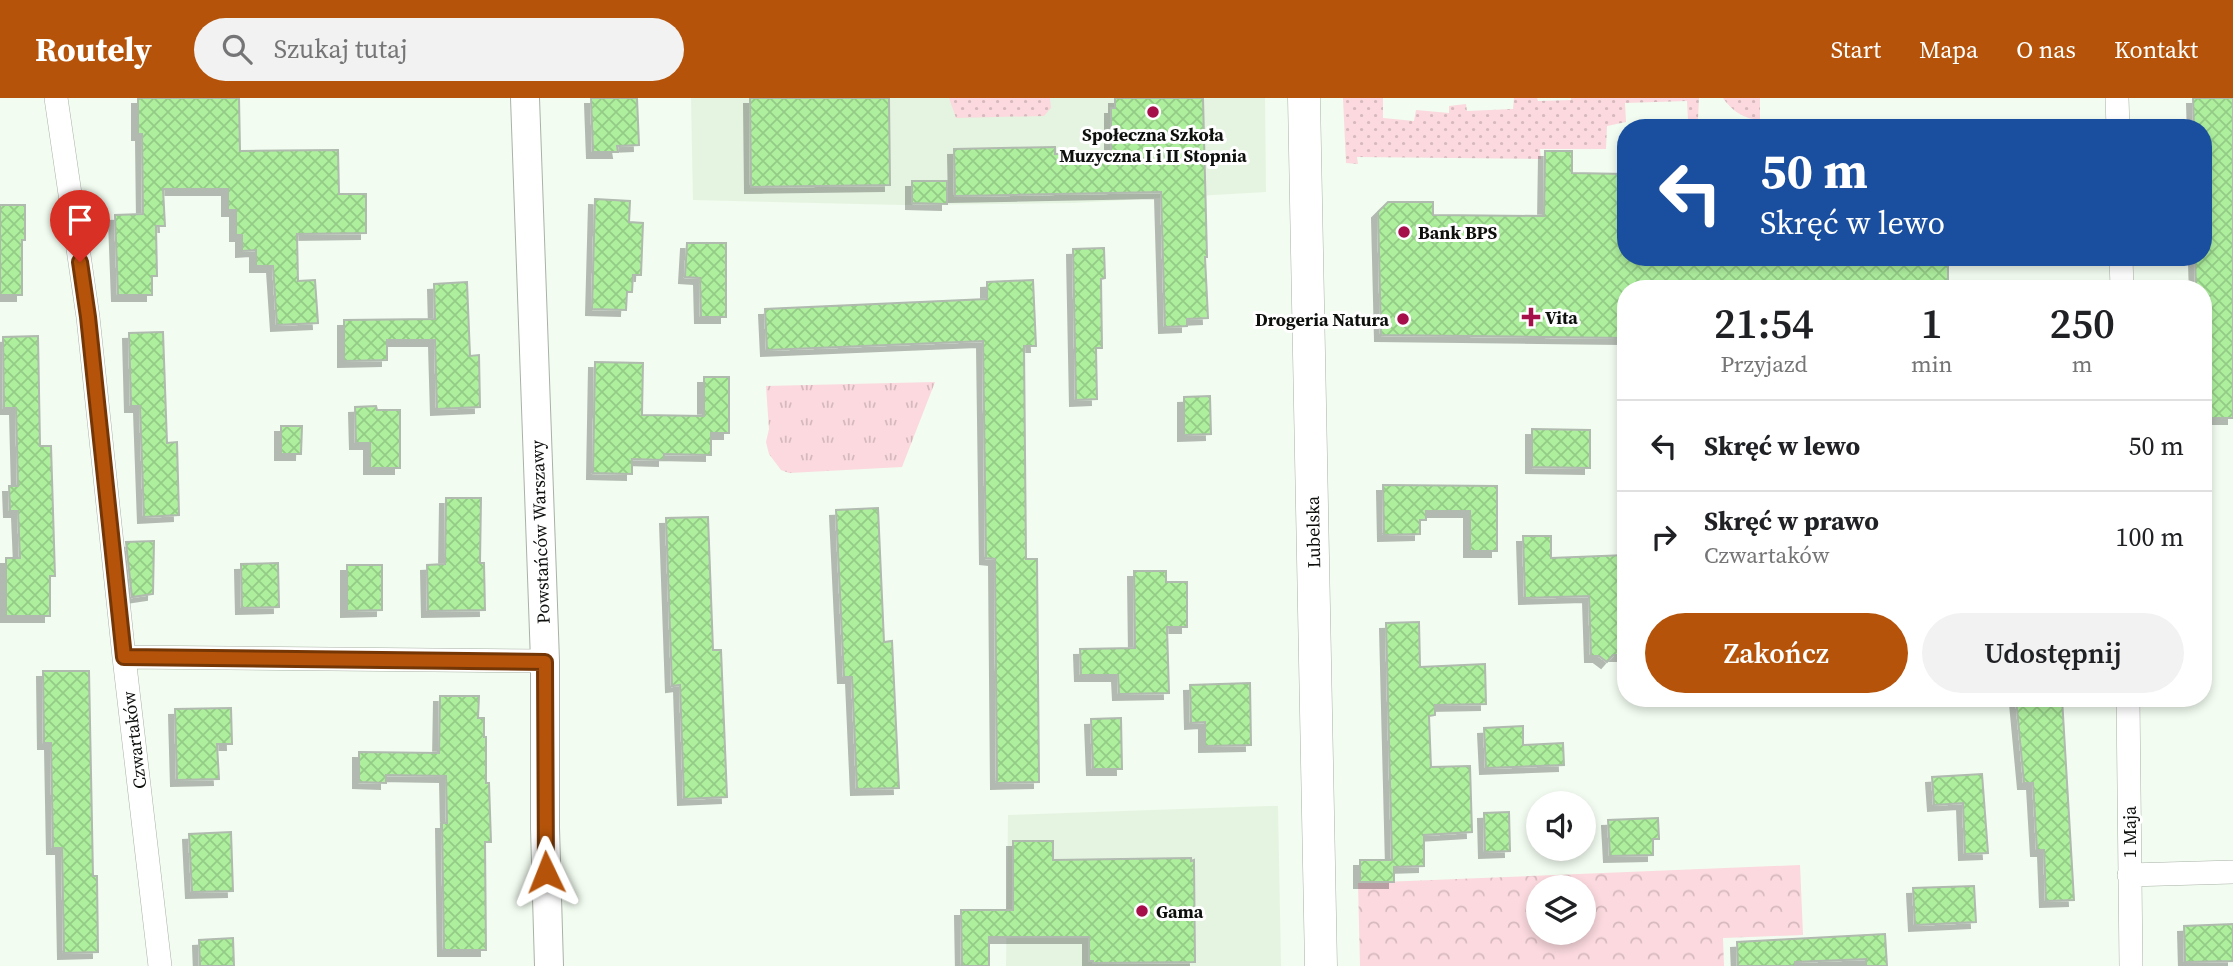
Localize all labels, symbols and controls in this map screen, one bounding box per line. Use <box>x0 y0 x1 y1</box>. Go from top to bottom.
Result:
search box <box>194 18 684 81</box>
text: Routely <box>35 27 152 72</box>
icon: search <box>218 30 256 68</box>
text: Szukaj tutaj <box>274 31 407 67</box>
text: Start <box>1831 33 1881 66</box>
text: Mapa <box>1919 33 1978 66</box>
text: O nas <box>2016 33 2076 66</box>
text: Kontakt <box>2114 33 2198 66</box>
marker: Społeczna Szkoła Muzyczna I i II Stopnia <box>1145 104 1161 120</box>
place label: Społeczna Szkoła Muzyczna I i II Stopnia <box>1059 122 1247 168</box>
text: 50 m <box>1760 137 1868 204</box>
icon: left <box>1645 147 1736 238</box>
pin <box>50 190 110 262</box>
icon: arrive <box>61 201 99 239</box>
text: Skręć w lewo <box>1760 201 1945 245</box>
place label: Bank BPS <box>1418 220 1497 245</box>
marker: Bank BPS <box>1396 224 1412 240</box>
text: 21:54 <box>1714 294 1814 352</box>
text: 1 <box>1921 294 1943 352</box>
text: 250 <box>2049 294 2115 352</box>
place label: Vita <box>1545 305 1578 330</box>
place label: Drogeria Natura <box>1255 307 1389 332</box>
marker: Vita <box>1523 309 1539 325</box>
marker: Drogeria Natura <box>1395 311 1411 327</box>
text: Przyjazd <box>1721 348 1807 380</box>
text: min <box>1911 348 1952 380</box>
text: m <box>2072 348 2093 380</box>
icon: left <box>1645 427 1683 465</box>
text: Skręć w lewo <box>1704 428 1860 464</box>
text: 50 m <box>2129 428 2184 464</box>
street label: Powstańców Warszawy <box>524 439 556 624</box>
street label: Lubelska <box>1300 495 1326 568</box>
text: Skręć w prawo <box>1704 503 1879 539</box>
icon: right <box>1645 518 1683 556</box>
text: 100 m <box>2116 519 2184 555</box>
text: Czwartaków <box>1704 539 1829 571</box>
button: Zakończ <box>1645 613 1908 693</box>
button: Udostępnij <box>1922 613 2184 693</box>
street label: Czwartaków <box>116 690 152 790</box>
map controls <box>1526 791 1596 945</box>
button: sound <box>1526 791 1596 861</box>
street label: 1 Maja <box>2117 805 2142 858</box>
position arrow <box>509 835 583 909</box>
button: layers <box>1526 875 1596 945</box>
place label: Gama <box>1156 899 1204 924</box>
marker: Gama <box>1134 903 1150 919</box>

